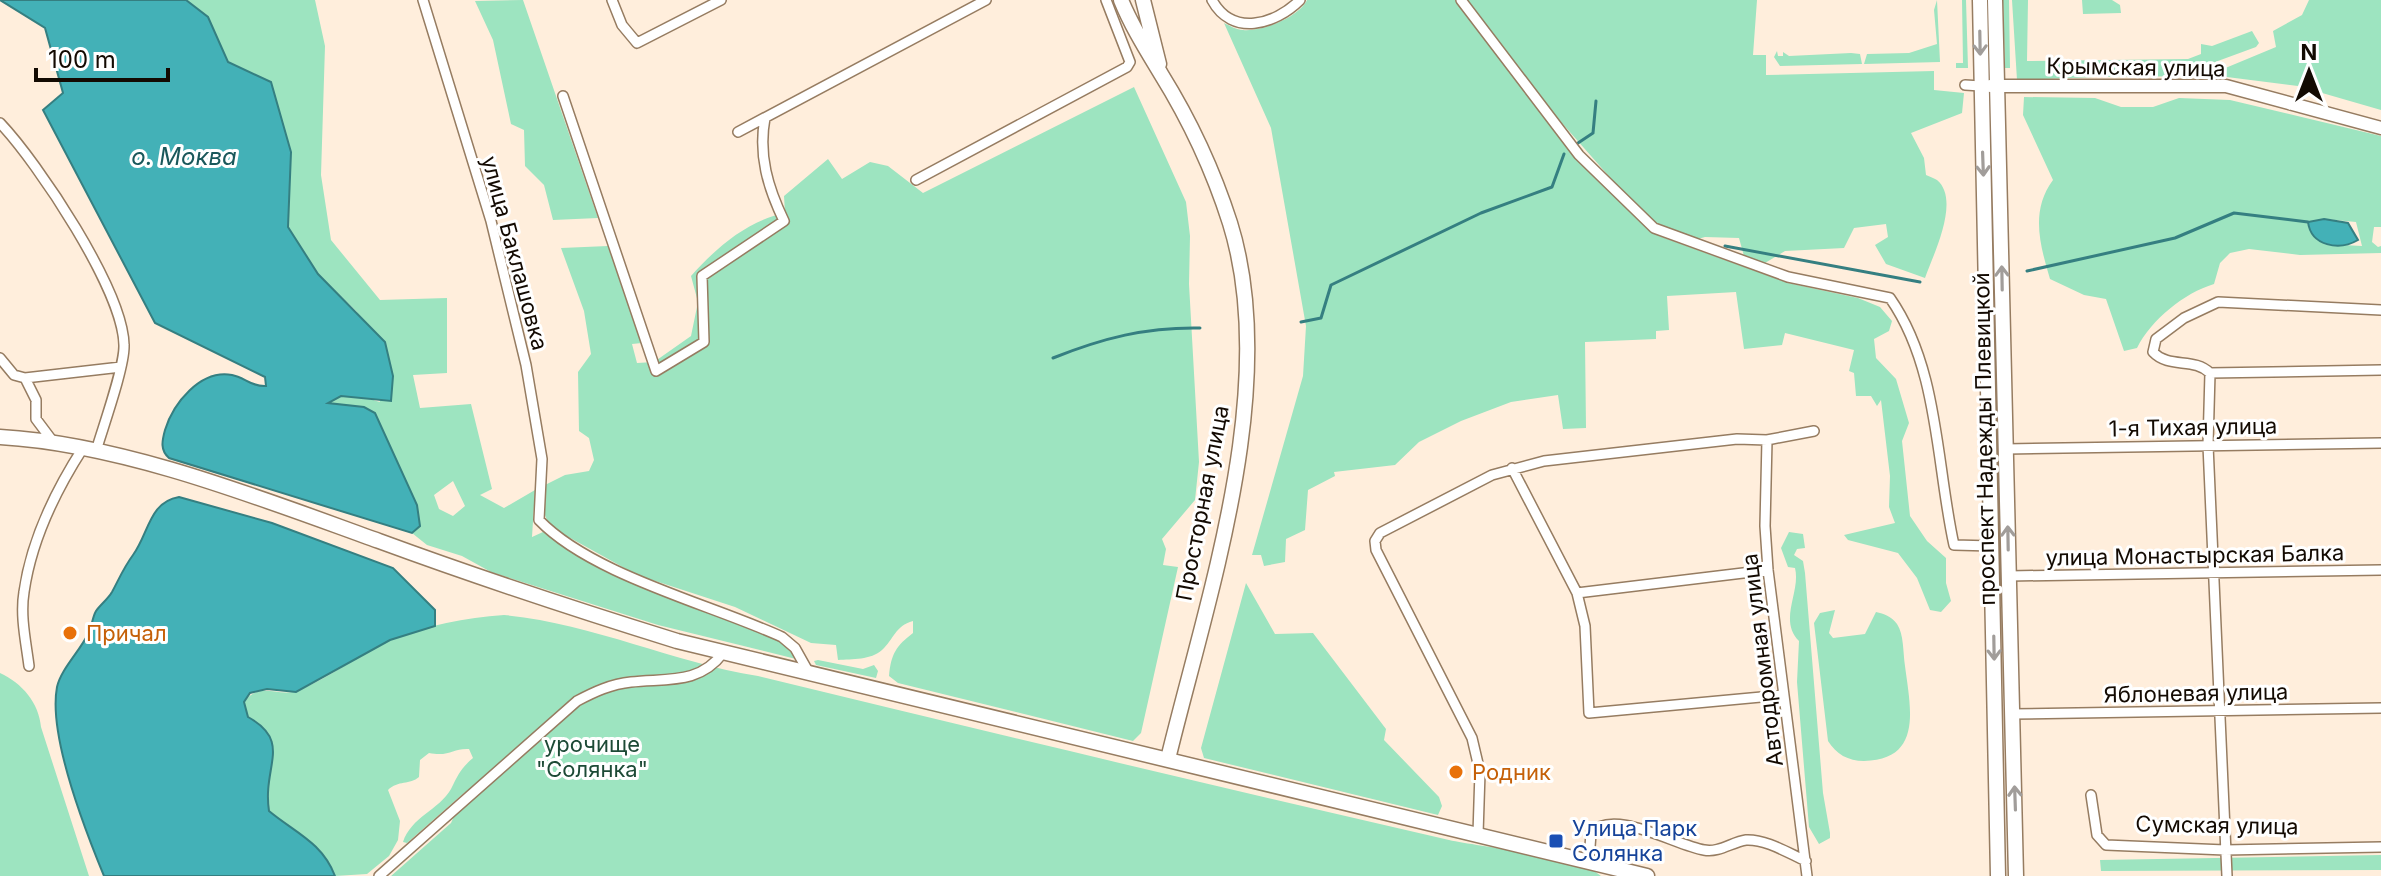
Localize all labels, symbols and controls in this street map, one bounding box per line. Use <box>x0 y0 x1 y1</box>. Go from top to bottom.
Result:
one-way arrow <box>1973 29 1988 56</box>
scale bar <box>36 32 168 82</box>
north arrow <box>2269 32 2349 112</box>
text: N <box>2301 39 2317 65</box>
text: 100 m <box>48 45 116 74</box>
street label: Крымская улица <box>2046 52 2226 82</box>
water label: о. Моква <box>131 142 237 171</box>
one-way arrow <box>1976 150 1991 177</box>
street label: улица Баклашовка <box>477 153 553 353</box>
one-way arrow <box>1995 265 2010 292</box>
street label: проспект Надежды Плевицкой <box>1968 272 2000 606</box>
street label: Просторная улица <box>1170 403 1234 603</box>
street label: 1-я Тихая улица <box>2108 413 2278 441</box>
one-way arrow <box>2001 525 2016 552</box>
street label: улица Монастырская Балка <box>2045 539 2345 571</box>
street label: Автодромная улица <box>1736 552 1788 768</box>
place label: Причал <box>86 620 167 646</box>
marker: Причал <box>61 624 79 642</box>
one-way arrow <box>1986 634 2002 661</box>
street label: Яблоневая улица <box>2104 678 2288 708</box>
park label: урочище "Солянка" <box>536 731 648 782</box>
place label: Родник <box>1472 759 1551 785</box>
marker: Родник <box>1447 763 1465 781</box>
one-way arrow <box>2007 785 2022 812</box>
street label: Сумская улица <box>2135 811 2299 839</box>
place label: Улица Парк Солянка <box>1572 815 1697 866</box>
marker: Улица Парк Солянка <box>1547 832 1565 850</box>

